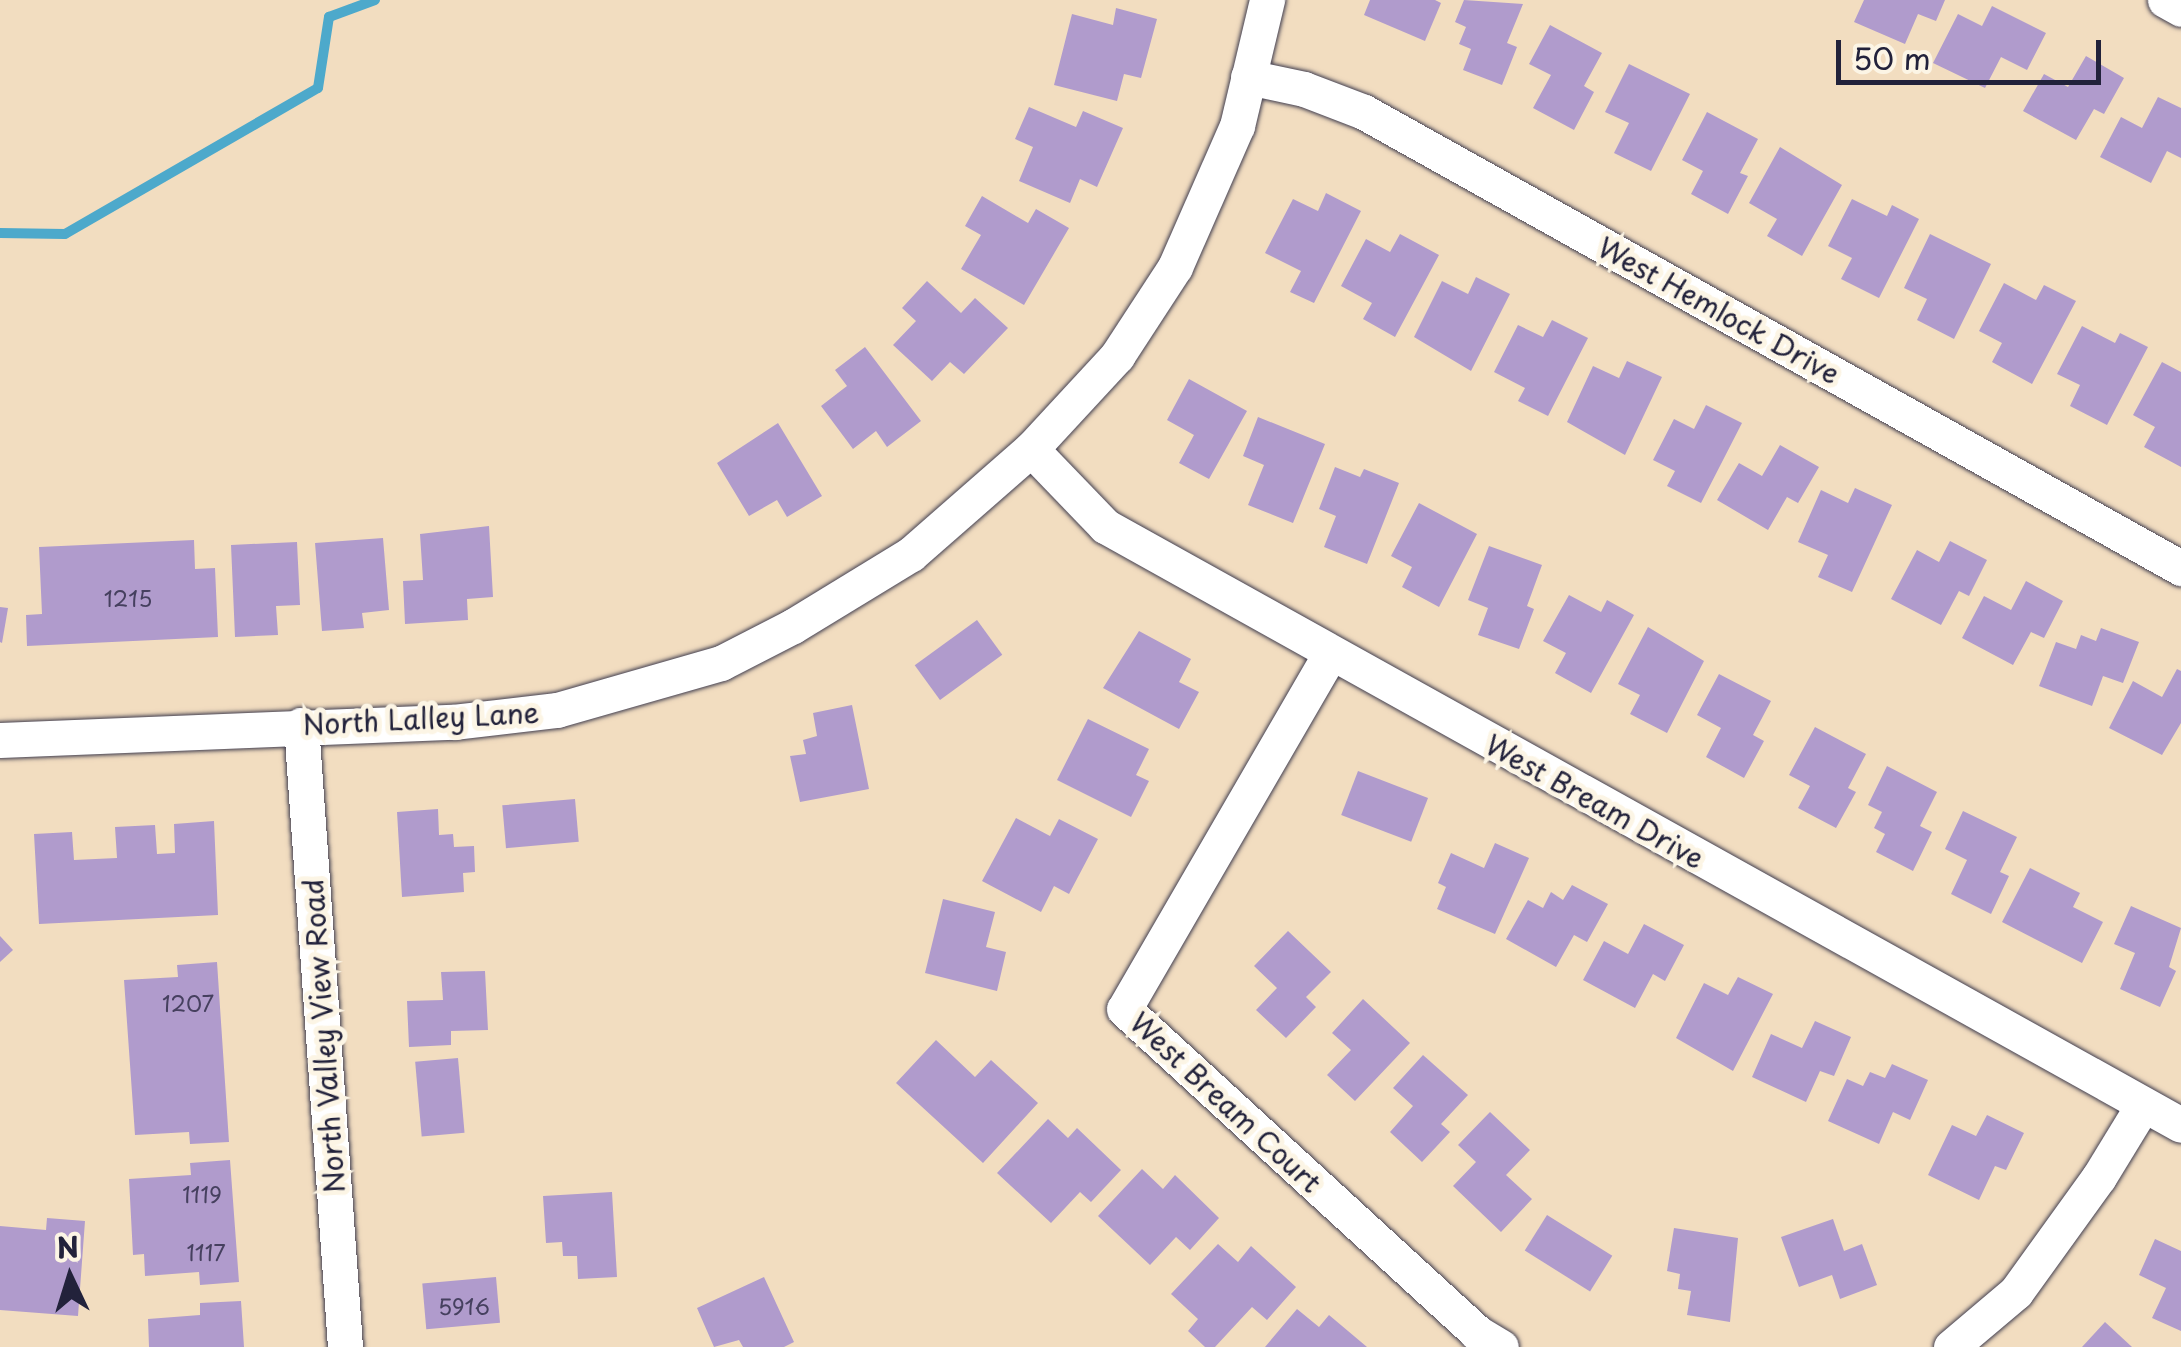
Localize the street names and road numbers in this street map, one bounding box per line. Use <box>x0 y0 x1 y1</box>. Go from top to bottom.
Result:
street label: West Hemlock Drive <box>1593 230 1845 390</box>
street label: North Lalley Lane <box>300 695 542 741</box>
street label: West Bream Drive <box>1480 727 1710 875</box>
street label: North Valley View Road <box>295 877 351 1195</box>
street label: West Bream Court <box>1123 1005 1329 1199</box>

